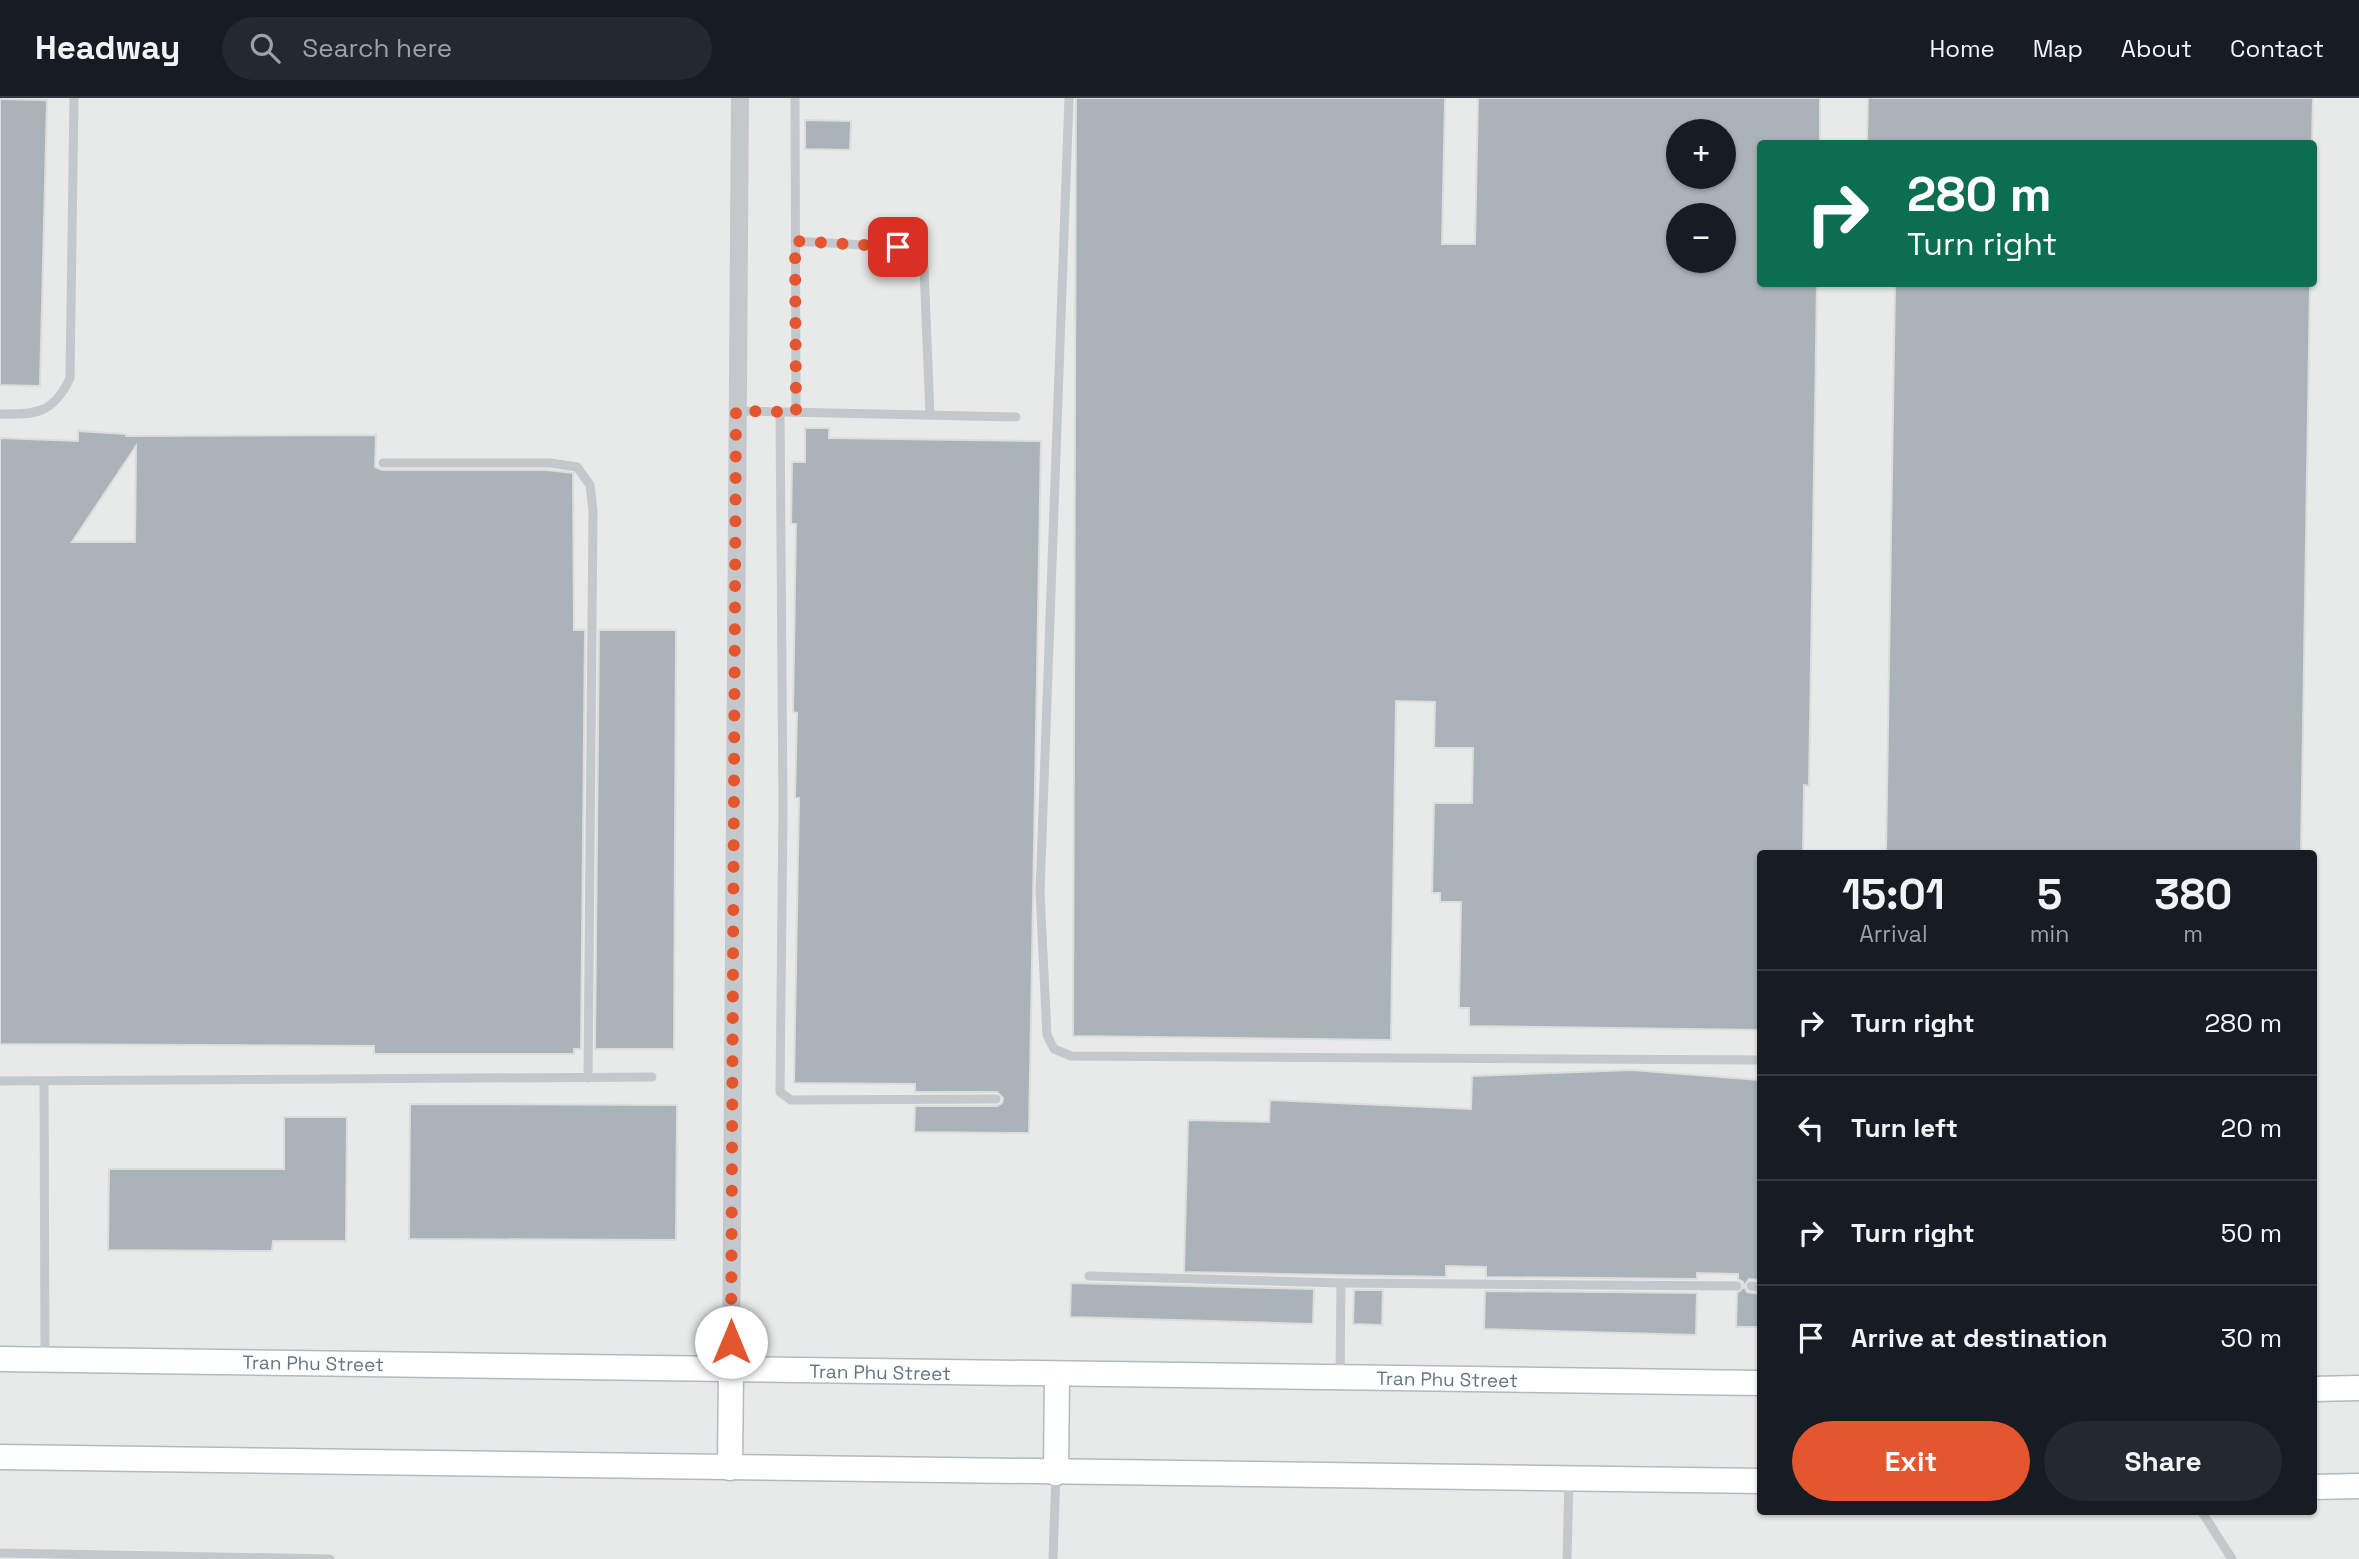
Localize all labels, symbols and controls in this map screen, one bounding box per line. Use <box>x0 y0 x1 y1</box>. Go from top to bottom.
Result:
search box <box>222 17 712 80</box>
text: Headway <box>35 27 180 69</box>
icon: search <box>246 29 284 67</box>
text: Search here <box>302 31 452 65</box>
text: Home <box>1929 33 1995 64</box>
text: Map <box>2033 33 2083 64</box>
text: About <box>2121 33 2192 64</box>
text: Contact <box>2230 33 2324 64</box>
map controls <box>1666 119 1736 273</box>
button: + <box>1666 119 1736 189</box>
text: 280 m <box>1907 163 2052 225</box>
icon: right <box>1792 168 1883 259</box>
button: − <box>1666 203 1736 273</box>
pin <box>868 217 928 277</box>
text: Turn right <box>1907 224 2057 264</box>
icon: arrive <box>879 228 917 266</box>
text: 15:01 <box>1842 868 1945 921</box>
text: 5 <box>2037 868 2062 921</box>
text: 380 <box>2154 868 2232 921</box>
text: Arrival <box>1859 919 1928 949</box>
text: min <box>2030 919 2069 949</box>
text: m <box>2183 919 2203 949</box>
icon: right <box>1792 1004 1830 1042</box>
text: Turn right <box>1851 1006 1975 1040</box>
text: 280 m <box>2204 1006 2282 1040</box>
icon: left <box>1792 1109 1830 1147</box>
text: Turn left <box>1851 1111 1958 1145</box>
text: 20 m <box>2221 1111 2282 1145</box>
icon: right <box>1792 1214 1830 1252</box>
text: Turn right <box>1851 1216 1975 1250</box>
text: 50 m <box>2221 1216 2282 1250</box>
position arrow <box>694 1305 768 1379</box>
icon: arrive <box>1792 1319 1830 1357</box>
text: Arrive at destination <box>1851 1321 2108 1355</box>
text: 30 m <box>2221 1321 2282 1355</box>
street label: Tran Phu Street <box>242 1350 384 1377</box>
street label: Tran Phu Street <box>809 1359 951 1386</box>
street label: Tran Phu Street <box>1376 1366 1518 1393</box>
button: Exit <box>1792 1421 2030 1501</box>
button: Share <box>2044 1421 2282 1501</box>

